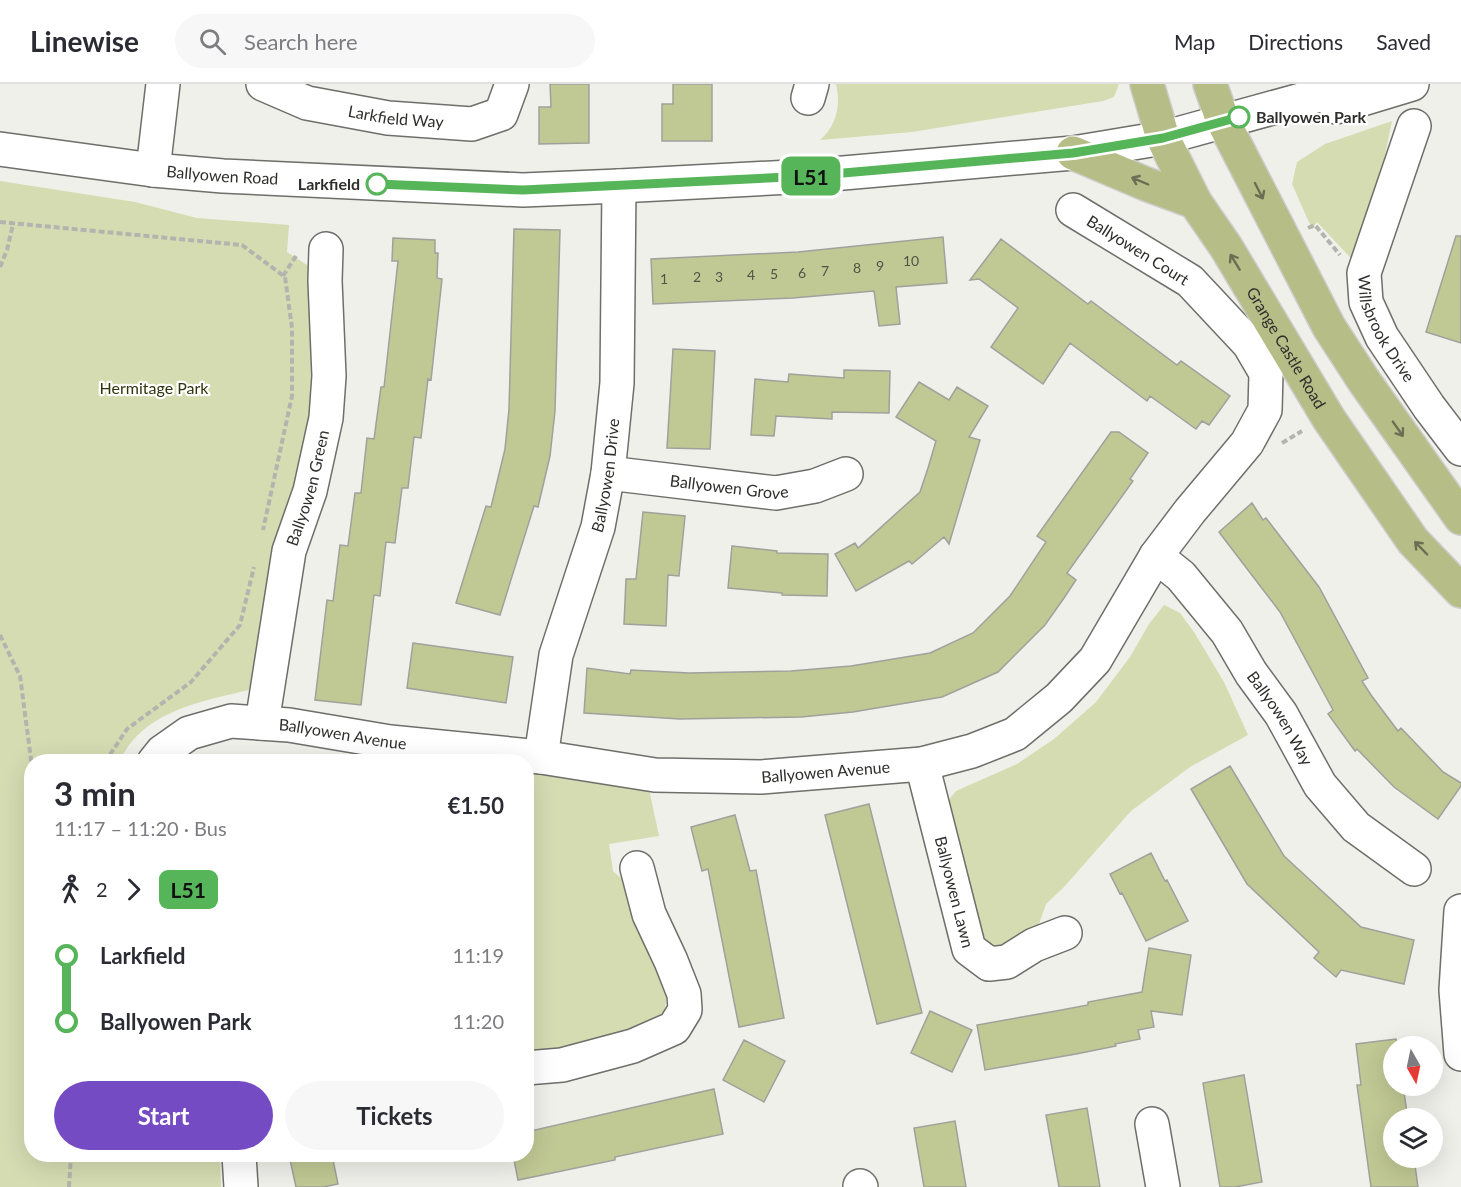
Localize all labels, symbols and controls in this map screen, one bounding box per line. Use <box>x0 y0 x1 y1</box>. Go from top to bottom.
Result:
search box <box>175 14 595 68</box>
text: Linewise <box>30 24 139 58</box>
icon: search <box>196 25 229 58</box>
text: Search here <box>244 28 358 55</box>
text: Map <box>1174 29 1215 54</box>
text: Directions <box>1248 29 1343 54</box>
text: Saved <box>1376 29 1431 54</box>
street label: Larkfield Way <box>347 101 445 131</box>
marker: Ballyowen Park <box>1228 106 1250 128</box>
place label: Ballyowen Park <box>1256 107 1367 126</box>
line badge: L51 <box>776 156 846 196</box>
street label: Ballyowen Road <box>166 161 279 188</box>
text: L51 <box>793 164 829 189</box>
marker: Larkfield <box>366 173 388 195</box>
place label: Larkfield <box>298 174 360 193</box>
one-way arrow <box>1131 175 1150 186</box>
one-way arrow <box>1254 182 1265 200</box>
street label: Ballyowen Court <box>1084 211 1193 289</box>
house number: 10 <box>903 252 919 269</box>
one-way arrow <box>1229 254 1241 271</box>
house number: 9 <box>876 257 884 274</box>
house number: 8 <box>853 259 861 276</box>
house number: 7 <box>821 262 829 279</box>
house number: 6 <box>798 264 806 281</box>
house number: 5 <box>770 265 778 282</box>
house number: 4 <box>747 266 755 283</box>
house number: 2 <box>693 268 701 285</box>
house number: 3 <box>715 268 723 285</box>
house number: 1 <box>660 270 668 287</box>
street label: Willsbrook Drive <box>1355 274 1419 385</box>
street label: Grange Castle Road <box>1243 283 1330 412</box>
park label: Hermitage Park <box>100 378 209 397</box>
street label: Ballyowen Drive <box>587 418 622 535</box>
one-way arrow <box>1391 420 1404 436</box>
street label: Ballyowen Green <box>282 428 332 548</box>
street label: Ballyowen Grove <box>669 470 790 503</box>
one-way arrow <box>1413 541 1428 556</box>
street label: Ballyowen Way <box>1244 667 1318 769</box>
street label: Ballyowen Avenue <box>278 714 407 753</box>
street label: Ballyowen Avenue <box>760 757 891 786</box>
text: 3 min <box>54 773 136 813</box>
text: €1.50 <box>448 792 504 819</box>
text: 11:17 – 11:20 · Bus <box>54 816 227 840</box>
street label: Ballyowen Lawn <box>932 834 978 950</box>
icon: walk <box>54 873 87 906</box>
icon: forward <box>117 873 150 906</box>
text: 2 <box>96 877 108 901</box>
text: L51 <box>171 877 206 902</box>
text: Larkfield <box>100 942 185 969</box>
text: 11:19 <box>453 943 504 967</box>
text: Ballyowen Park <box>100 1008 252 1035</box>
text: 11:20 <box>453 1009 504 1033</box>
north arrow <box>1383 1036 1443 1096</box>
map controls <box>1383 1036 1443 1168</box>
button: Start <box>54 1081 273 1150</box>
button: Tickets <box>285 1081 504 1150</box>
button: layers <box>1383 1108 1443 1168</box>

